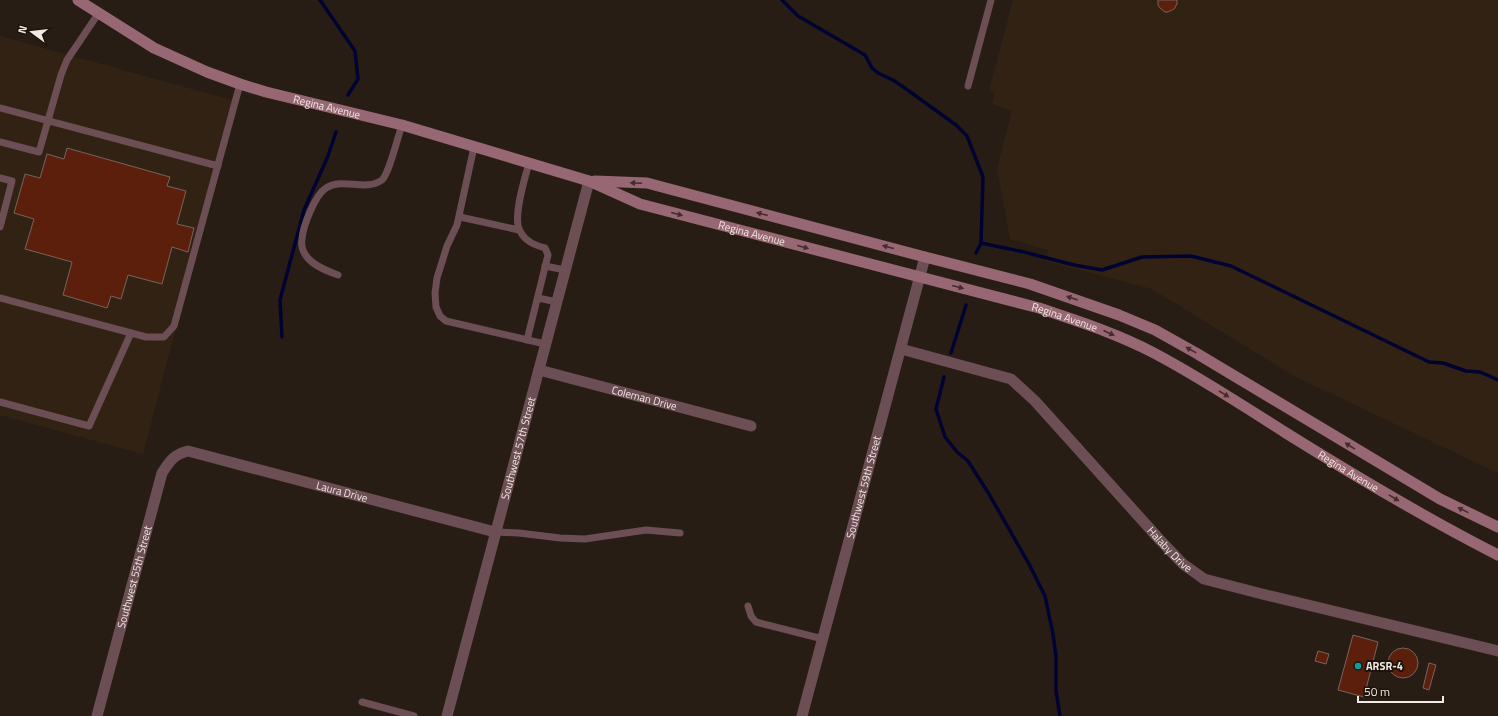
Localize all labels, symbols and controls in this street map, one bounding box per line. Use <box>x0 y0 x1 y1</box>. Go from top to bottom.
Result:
north arrow <box>12 12 52 52</box>
text: N <box>14 24 31 35</box>
street label: Regina Avenue <box>292 91 363 123</box>
one-way arrow <box>630 179 642 186</box>
one-way arrow <box>671 211 684 217</box>
one-way arrow <box>756 211 768 217</box>
street label: Regina Avenue <box>717 217 787 250</box>
one-way arrow <box>797 244 809 250</box>
one-way arrow <box>881 244 894 250</box>
one-way arrow <box>952 284 964 290</box>
one-way arrow <box>1066 294 1078 300</box>
street label: Regina Avenue <box>1030 298 1100 336</box>
one-way arrow <box>1103 330 1115 336</box>
one-way arrow <box>1185 347 1197 354</box>
street label: Coleman Drive <box>610 382 679 414</box>
one-way arrow <box>1218 390 1230 397</box>
street label: Southwest 57th Street <box>497 395 539 501</box>
street label: Southwest 59th Street <box>842 434 885 540</box>
one-way arrow <box>1344 442 1356 449</box>
street label: Regina Avenue <box>1315 447 1382 496</box>
street label: Laura Drive <box>315 477 370 506</box>
one-way arrow <box>1389 494 1399 502</box>
one-way arrow <box>1457 507 1469 513</box>
street label: Halaby Drive <box>1143 523 1196 576</box>
street label: Southwest 55th Street <box>113 524 156 630</box>
place label: ARSR-4 <box>1366 658 1403 674</box>
marker: ARSR-4 <box>1353 661 1363 671</box>
scale bar <box>1358 678 1443 704</box>
text: 50 m <box>1364 682 1390 701</box>

